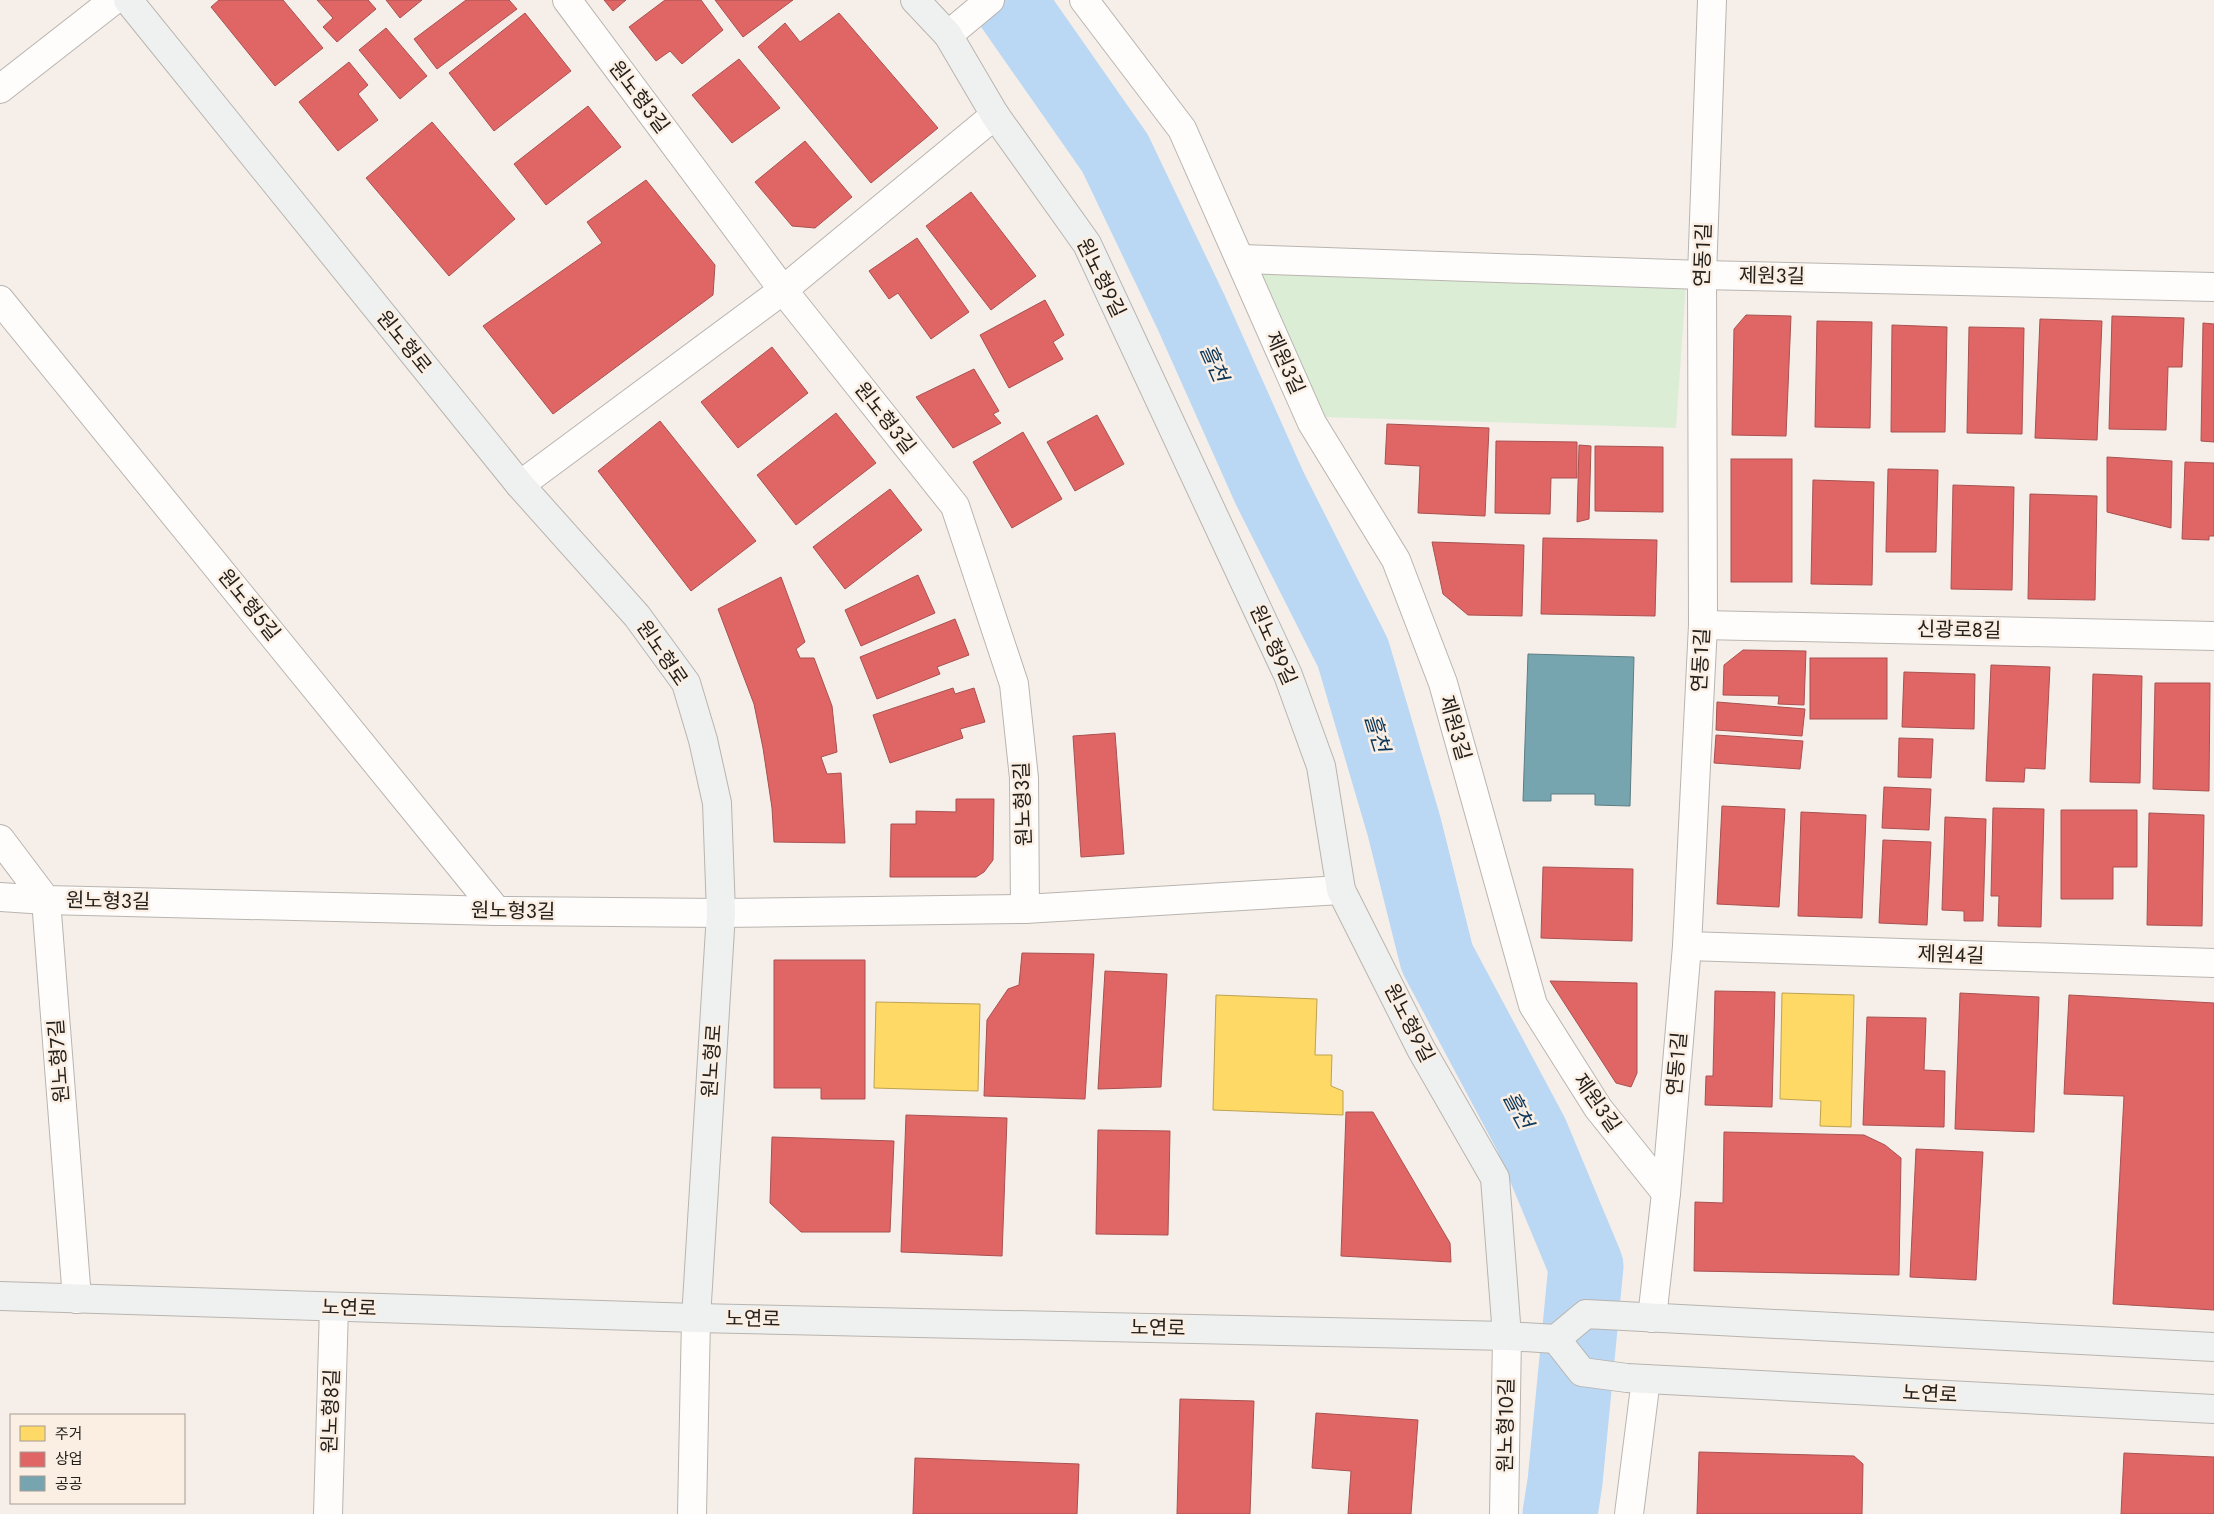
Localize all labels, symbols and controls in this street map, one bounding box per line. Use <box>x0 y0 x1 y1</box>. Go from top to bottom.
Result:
street label: 원노형3길 <box>602 55 676 139</box>
street label: 연동1길 <box>1687 222 1719 288</box>
street label: 원노형9길 <box>1069 233 1133 323</box>
street label: 제원3길 <box>1739 261 1805 291</box>
street label: 원노형로 <box>370 304 438 380</box>
street label: 제원3길 <box>1258 327 1312 399</box>
water label: 흘천 <box>1192 339 1237 389</box>
street label: 원노형3길 <box>848 376 922 460</box>
street label: 원노형5길 <box>211 563 287 647</box>
street label: 원노형9길 <box>1242 600 1304 690</box>
street label: 원노형로 <box>629 614 695 692</box>
street label: 신광로8길 <box>1916 615 2002 645</box>
street label: 연동1길 <box>1685 627 1717 693</box>
street label: 제원3길 <box>1432 692 1478 764</box>
water label: 흘천 <box>1357 710 1398 758</box>
street label: 원노형3길 <box>1007 761 1039 847</box>
street label: 원노형3길 <box>65 886 151 916</box>
street label: 원노형3길 <box>470 896 556 926</box>
street label: 제원4길 <box>1917 939 1985 971</box>
street label: 원노형9길 <box>1377 978 1441 1068</box>
street label: 원노형7길 <box>42 1018 76 1104</box>
street label: 원노형로 <box>695 1023 729 1099</box>
street label: 연동1길 <box>1660 1031 1694 1097</box>
street label: 제원3길 <box>1566 1068 1628 1138</box>
water label: 흘천 <box>1496 1086 1542 1136</box>
street label: 노연로 <box>321 1293 377 1323</box>
street label: 노연로 <box>725 1304 781 1334</box>
street label: 노연로 <box>1130 1313 1186 1343</box>
street label: 원노형8길 <box>315 1368 347 1454</box>
street label: 원노형10길 <box>1491 1377 1521 1473</box>
street label: 노연로 <box>1902 1378 1958 1410</box>
legend <box>10 1414 185 1504</box>
text: 주거 <box>55 1423 83 1445</box>
text: 상업 <box>55 1448 83 1470</box>
text: 공공 <box>55 1473 83 1495</box>

